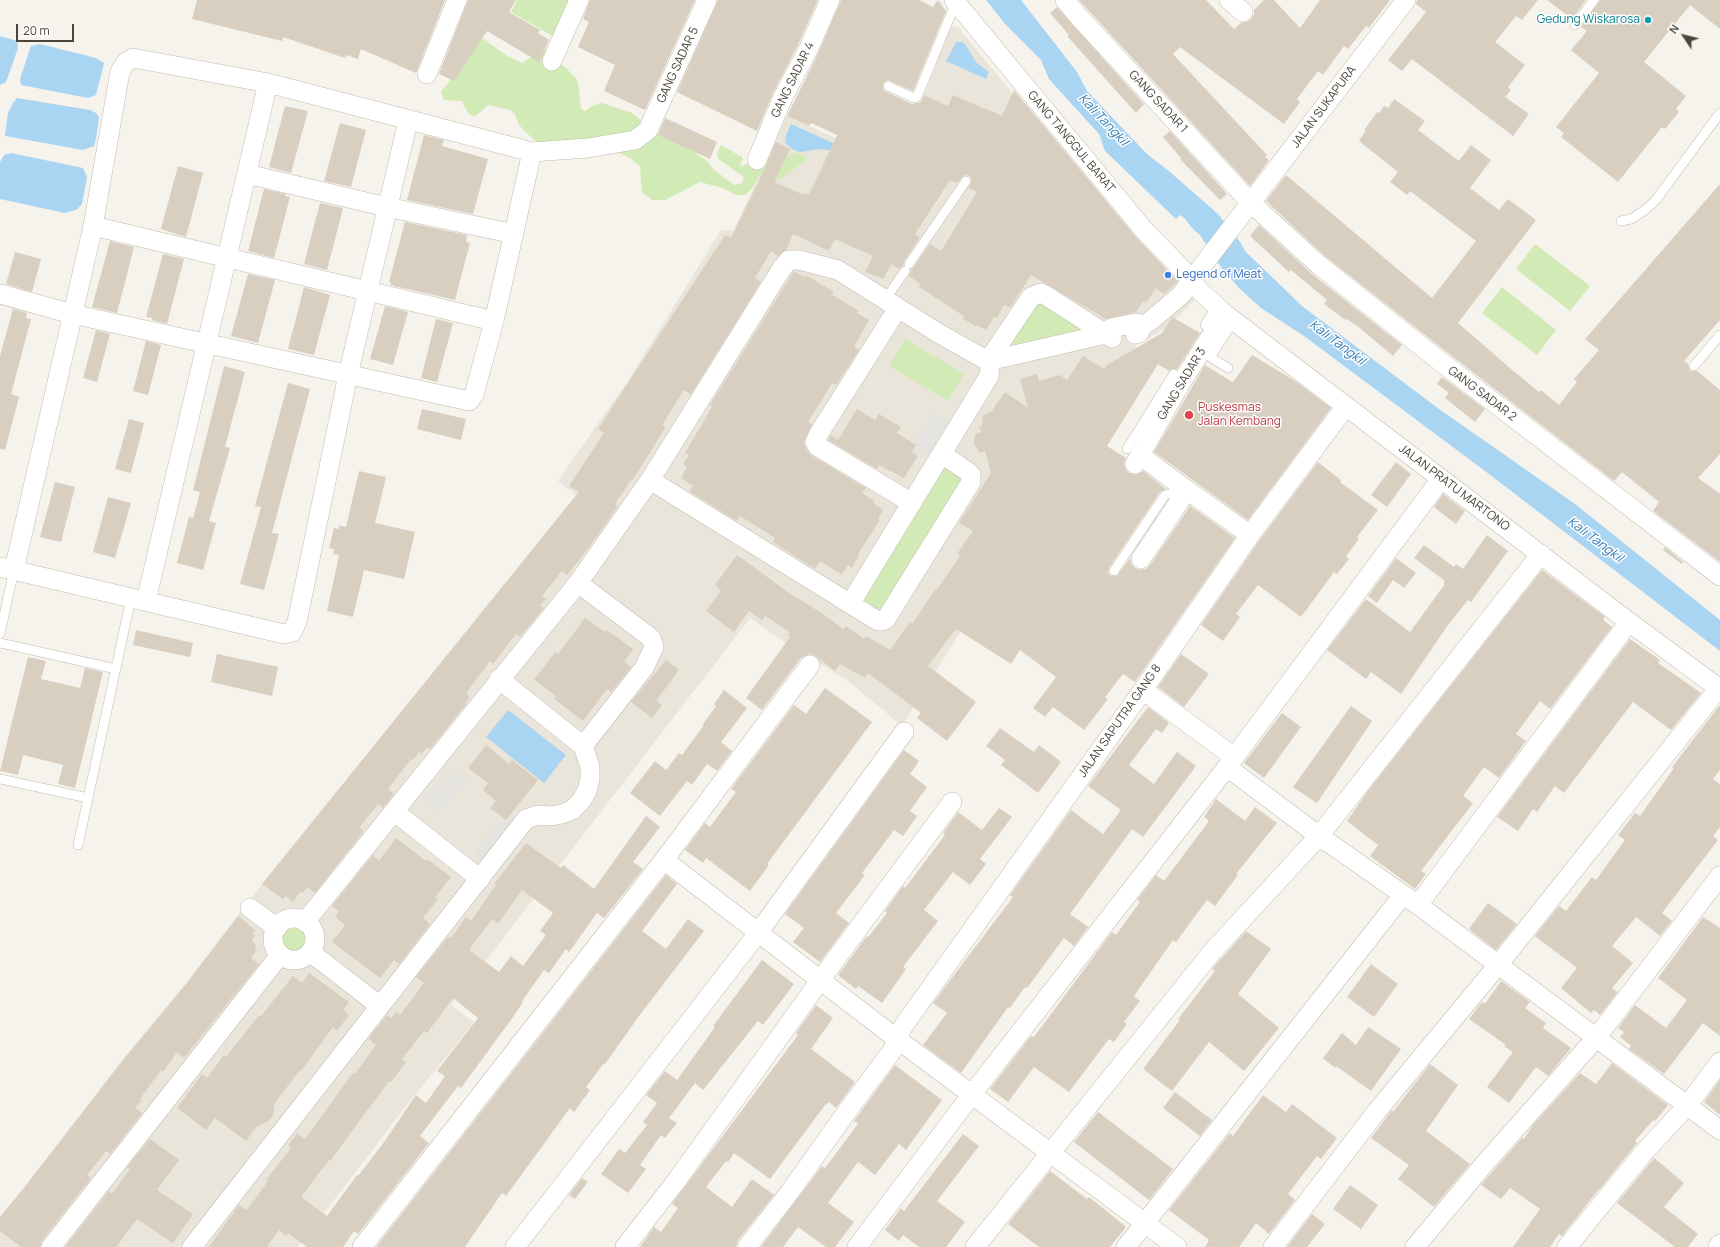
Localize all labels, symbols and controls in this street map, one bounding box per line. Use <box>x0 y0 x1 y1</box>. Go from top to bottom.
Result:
place label: Gedung Wiskarosa <box>1537 13 1640 27</box>
marker: Gedung Wiskarosa <box>1643 15 1653 25</box>
scale bar <box>18 16 76 42</box>
north arrow <box>1664 16 1704 56</box>
text: N <box>1665 21 1682 36</box>
text: 20 m <box>23 22 50 39</box>
street label: GANG SADAR 5 <box>654 25 702 105</box>
street label: GANG SADAR 4 <box>768 40 818 120</box>
street label: JALAN SUKAPURA <box>1289 63 1359 151</box>
street label: GANG SADAR 1 <box>1125 68 1191 136</box>
street label: GANG TANGGUL BARAT <box>1024 88 1118 196</box>
water label: Kali Tangkil <box>1075 91 1131 149</box>
place label: Legend of Meat <box>1176 268 1262 282</box>
marker: Legend of Meat <box>1163 270 1173 280</box>
water label: Kali Tangkil <box>1306 317 1368 369</box>
street label: GANG SADAR 3 <box>1155 345 1209 423</box>
street label: GANG SADAR 2 <box>1445 364 1519 424</box>
place label: Puskesmas Jalan Kembang <box>1198 401 1281 429</box>
marker: Puskesmas Jalan Kembang <box>1183 409 1195 421</box>
street label: JALAN PRATU MARTONO <box>1396 442 1512 534</box>
water label: Kali Tangkil <box>1564 514 1626 566</box>
street label: JALAN SAPUTRA GANG 8 <box>1076 662 1164 780</box>

